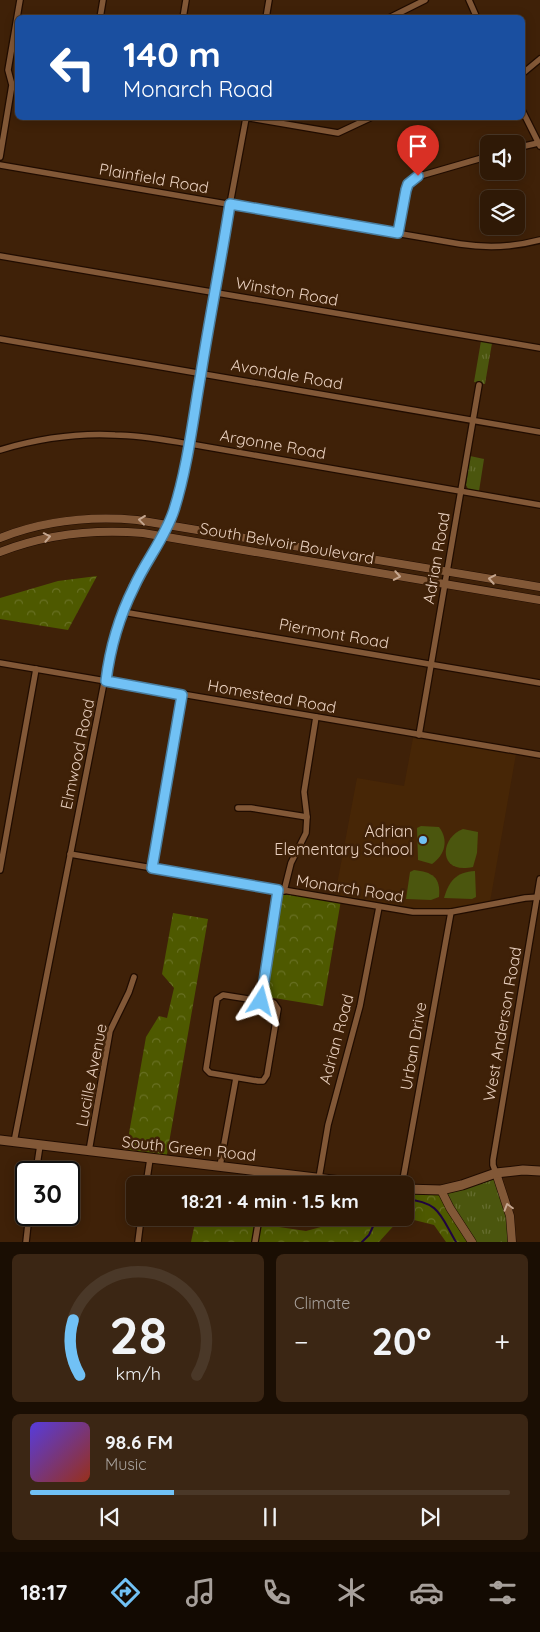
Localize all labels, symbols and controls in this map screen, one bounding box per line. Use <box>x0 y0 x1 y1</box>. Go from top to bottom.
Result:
text: 140 m <box>123 32 221 76</box>
icon: left <box>40 35 105 100</box>
text: Monarch Road <box>123 75 273 103</box>
pin <box>397 125 439 176</box>
icon: arrive <box>404 132 432 160</box>
map controls <box>480 135 525 235</box>
button: sound <box>480 135 525 180</box>
street label: Plainfield Road <box>98 159 210 197</box>
button: layers <box>480 190 525 235</box>
street label: Winston Road <box>234 272 340 310</box>
street label: Avondale Road <box>230 354 344 394</box>
street label: Argonne Road <box>218 425 328 463</box>
street label: Adrian Road <box>418 511 454 605</box>
one-way arrow <box>138 516 146 526</box>
street label: South Belvoir Boulevard <box>198 518 376 568</box>
one-way arrow <box>42 533 51 543</box>
one-way arrow <box>394 570 402 581</box>
one-way arrow <box>488 575 496 585</box>
street label: Piermont Road <box>278 614 390 652</box>
street label: Homestead Road <box>206 675 338 717</box>
street label: Elmwood Road <box>56 697 98 811</box>
place label: Adrian Elementary School <box>274 821 413 859</box>
marker: Adrian Elementary School <box>417 834 429 846</box>
street label: Monarch Road <box>295 870 405 906</box>
street label: West Anderson Road <box>479 945 525 1103</box>
position arrow <box>234 974 286 1026</box>
street label: Adrian Road <box>314 992 358 1086</box>
street label: Urban Drive <box>395 1000 431 1092</box>
street label: Lucille Avenue <box>71 1022 111 1128</box>
street label: South Green Road <box>121 1131 257 1165</box>
speed limit sign: 30 <box>15 1161 80 1226</box>
text: 18:21 · 4 min · 1.5 km <box>181 1189 359 1213</box>
one-way arrow <box>503 1203 513 1212</box>
text: Climate <box>294 1293 350 1313</box>
text: 28 <box>109 1302 167 1367</box>
text: 20° <box>371 1317 431 1365</box>
text: − <box>294 1324 309 1359</box>
text: + <box>494 1324 510 1359</box>
text: km/h <box>115 1362 161 1384</box>
text: 98.6 FM <box>105 1430 173 1454</box>
text: Music <box>105 1454 147 1474</box>
icon: previous <box>96 1503 124 1531</box>
icon: pause <box>256 1503 284 1531</box>
icon: next <box>416 1503 444 1531</box>
icon: directions <box>108 1575 143 1610</box>
icon: music <box>183 1575 218 1610</box>
icon: phone <box>259 1575 294 1610</box>
icon: climate <box>334 1575 369 1610</box>
icon: car <box>409 1575 444 1610</box>
icon: filters <box>485 1575 520 1610</box>
text: 18:17 <box>20 1578 67 1606</box>

